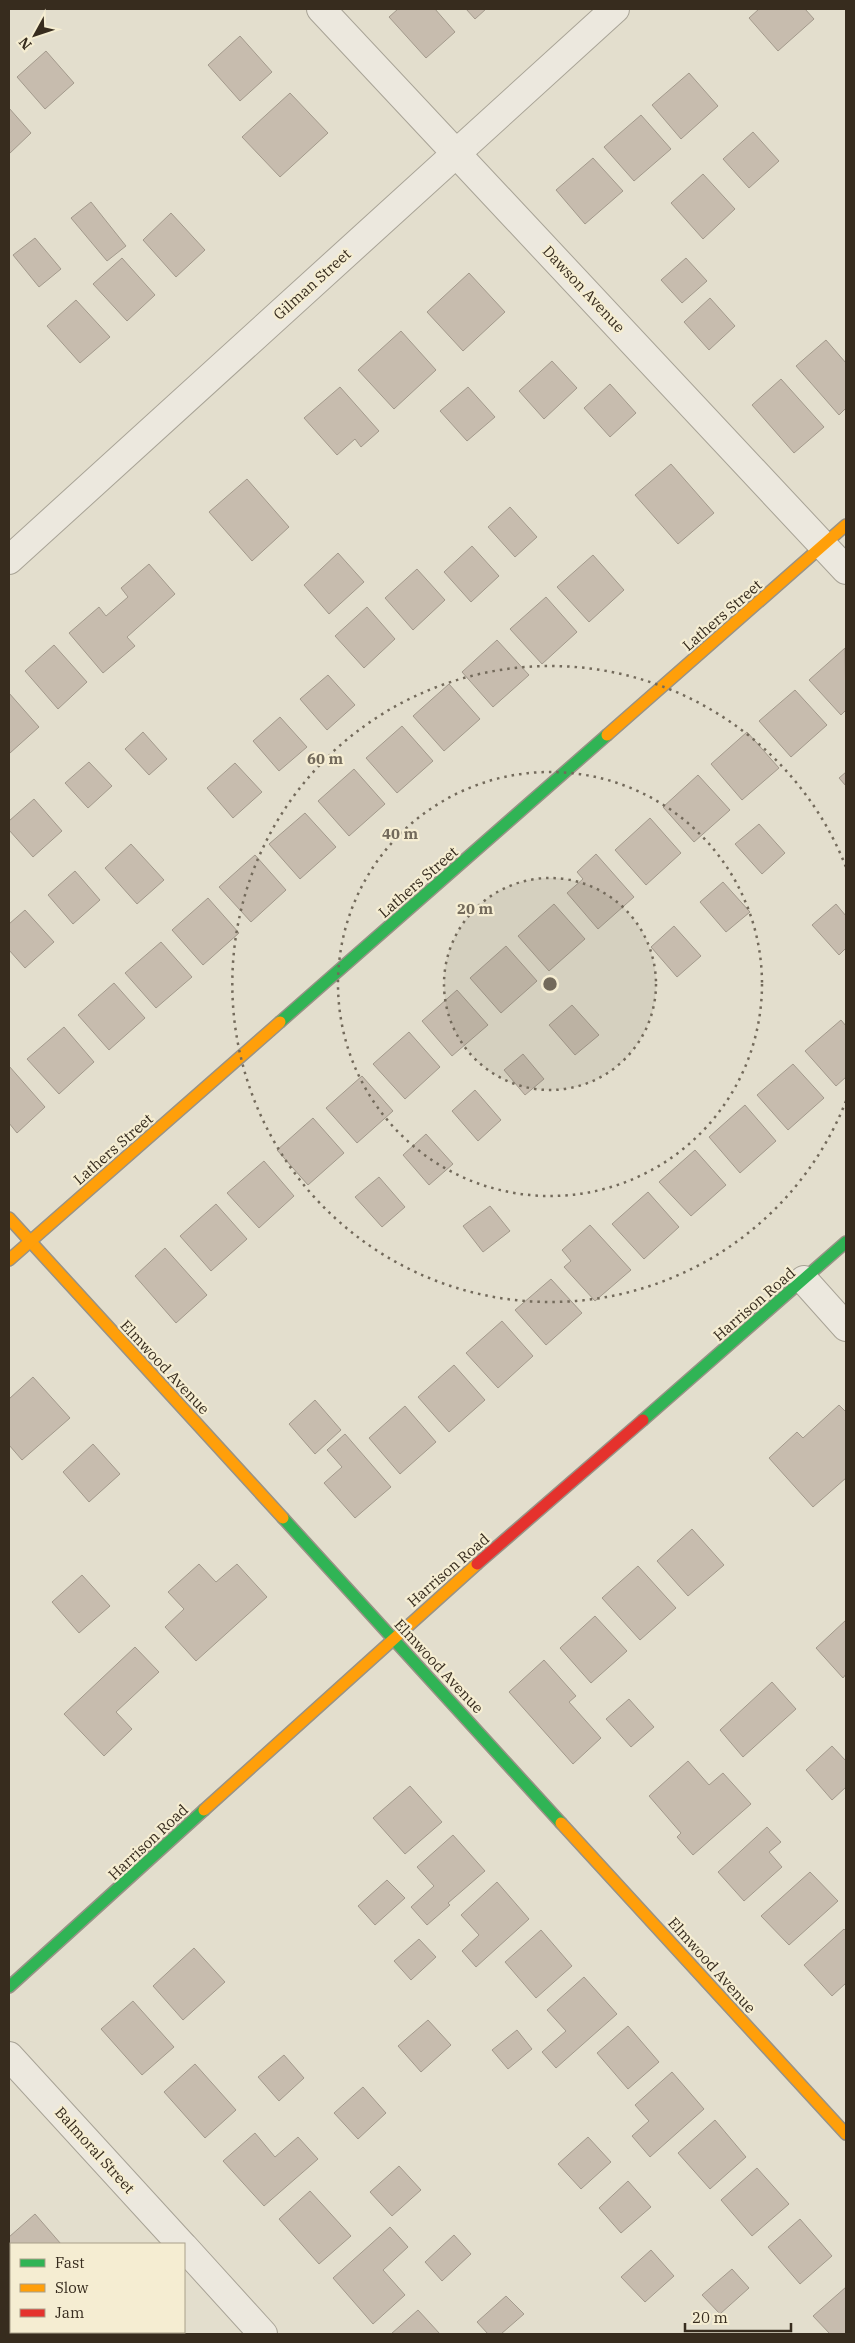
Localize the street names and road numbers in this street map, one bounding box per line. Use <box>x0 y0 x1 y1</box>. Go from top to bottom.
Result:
street label: Dawson Avenue <box>539 242 629 336</box>
street label: Gilman Street <box>269 244 355 324</box>
street label: Lathers Street <box>678 575 766 655</box>
street label: Lathers Street <box>374 842 462 922</box>
street label: Lathers Street <box>69 1109 157 1189</box>
street label: Harrison Road <box>709 1263 799 1345</box>
street label: Elmwood Avenue <box>116 1316 214 1418</box>
street label: Harrison Road <box>403 1529 493 1611</box>
street label: Elmwood Avenue <box>390 1615 488 1717</box>
street label: Harrison Road <box>104 1800 192 1884</box>
street label: Elmwood Avenue <box>664 1913 760 2017</box>
street label: Balmoral Street <box>51 2103 139 2197</box>

